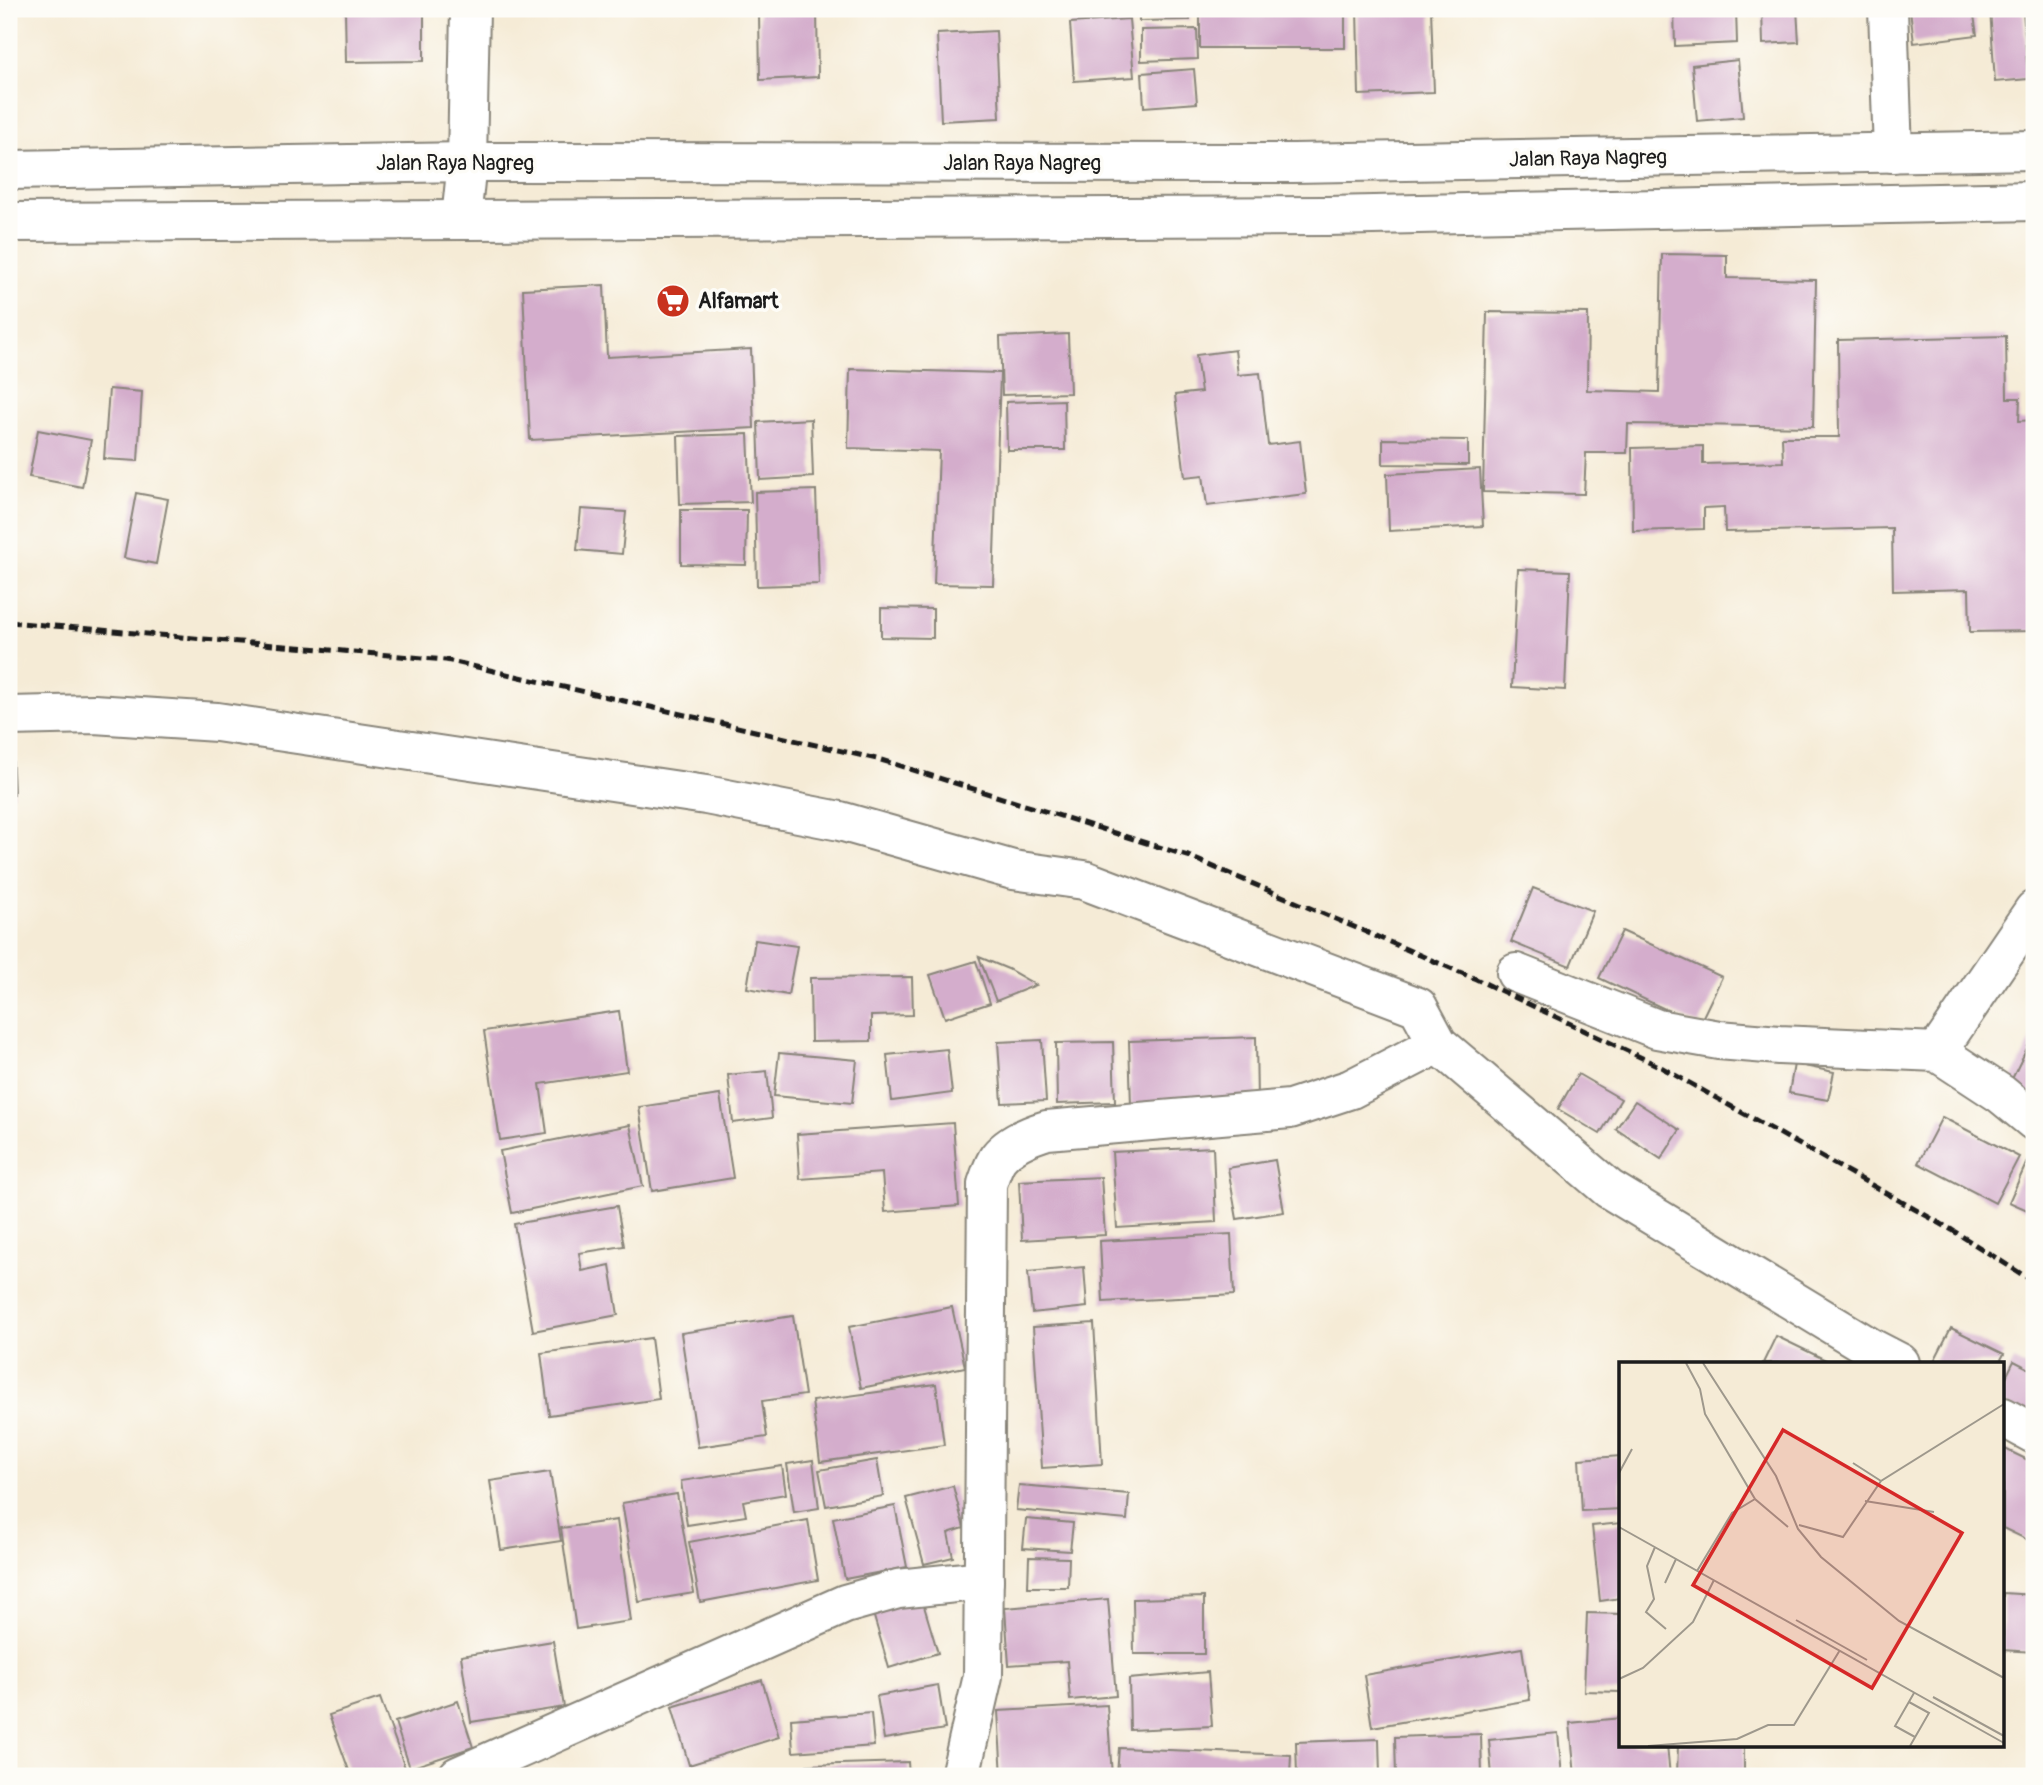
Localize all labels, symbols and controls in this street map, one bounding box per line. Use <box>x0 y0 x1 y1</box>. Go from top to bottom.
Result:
street label: Jalan Raya Nagreg <box>1509 144 1667 173</box>
street label: Jalan Raya Nagreg <box>376 150 534 177</box>
street label: Jalan Raya Nagreg <box>943 150 1101 177</box>
supermarket icon: Alfamart <box>654 282 692 320</box>
place label: Alfamart <box>698 288 779 315</box>
inset map <box>1619 1362 2004 1746</box>

